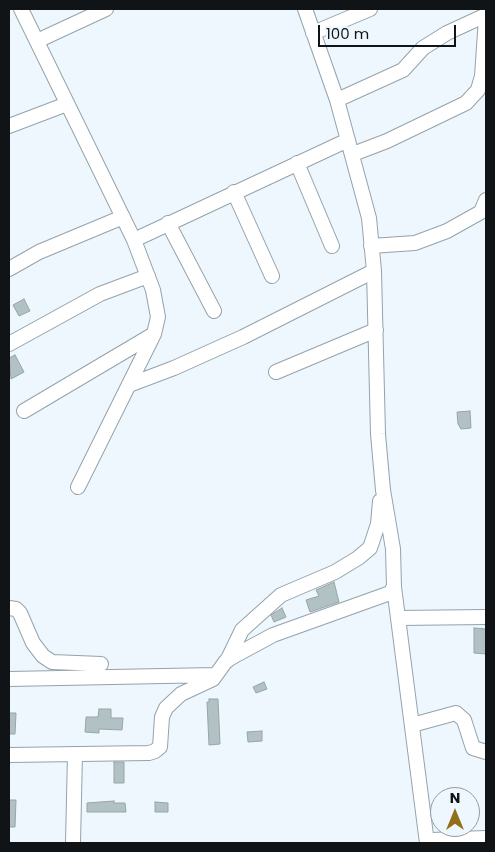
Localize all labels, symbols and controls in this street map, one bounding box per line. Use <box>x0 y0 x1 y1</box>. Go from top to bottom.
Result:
scale bar <box>320 15 458 47</box>
text: 100 m <box>326 23 369 44</box>
north arrow <box>430 787 480 837</box>
text: N <box>450 788 460 808</box>

